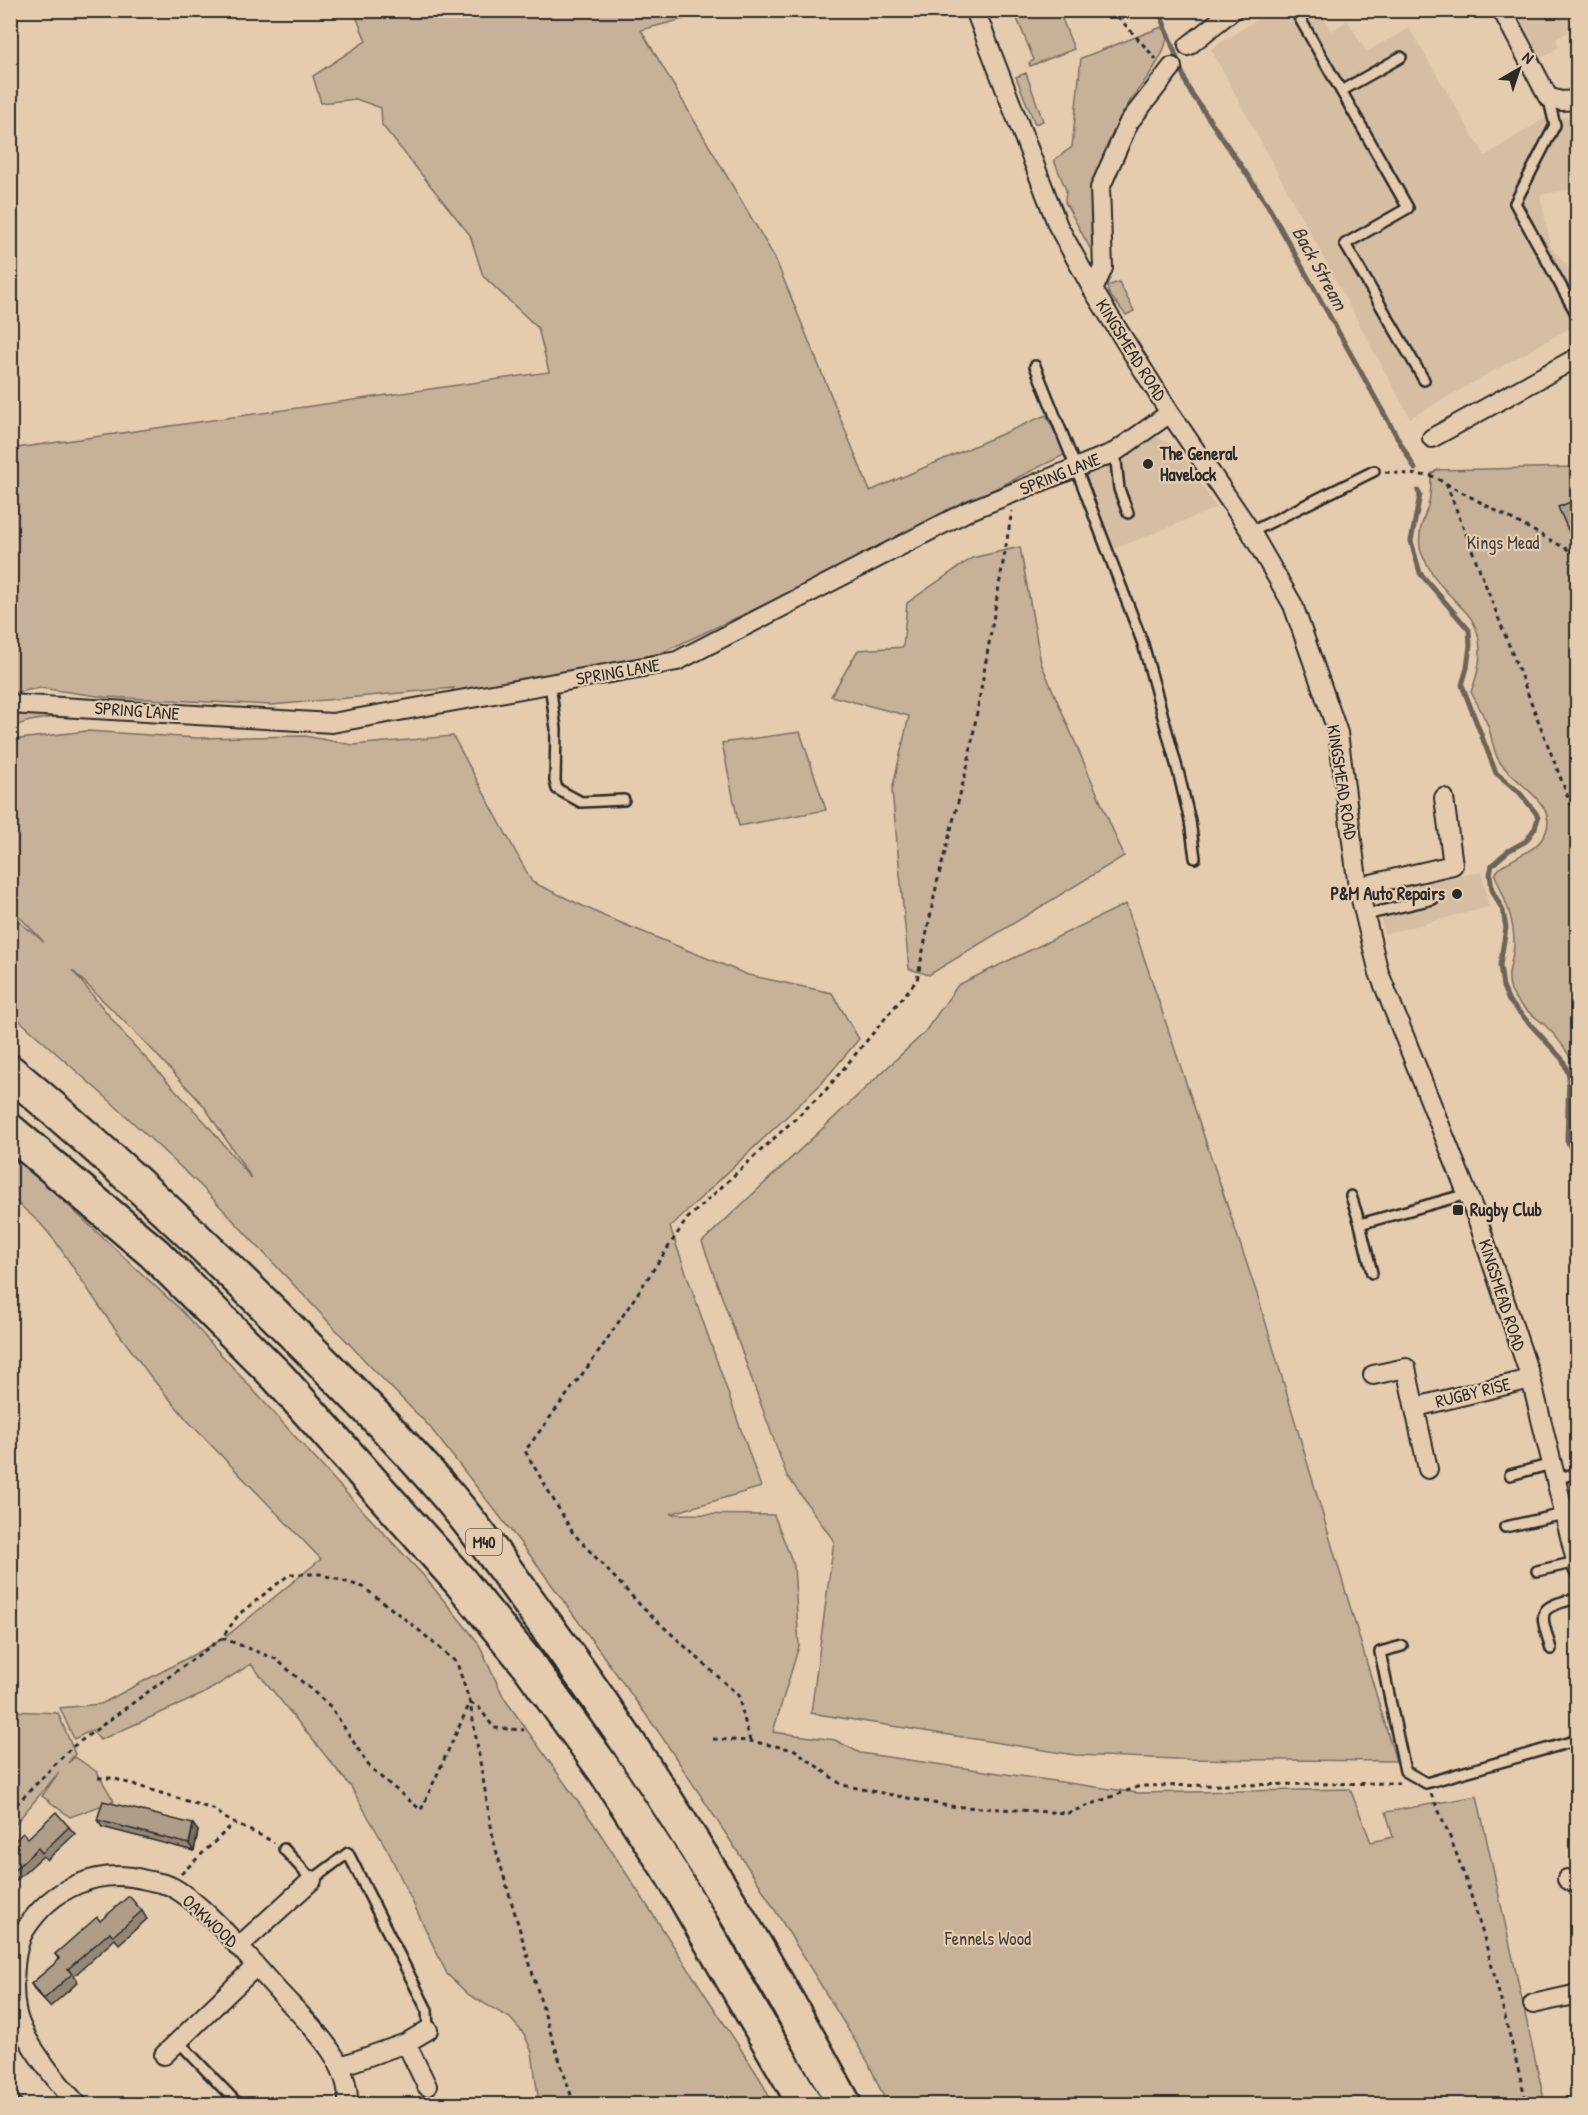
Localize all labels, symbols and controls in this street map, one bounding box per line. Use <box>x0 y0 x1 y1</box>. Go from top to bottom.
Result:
north arrow <box>1489 39 1549 99</box>
text: N <box>1518 46 1539 69</box>
water label: Back Stream <box>1286 221 1355 316</box>
street label: KINGSMEAD ROAD <box>1090 294 1173 406</box>
place label: The General Havelock <box>1159 441 1238 487</box>
street label: SPRING LANE <box>1016 446 1104 501</box>
marker: The General Havelock <box>1141 457 1155 471</box>
park label: Kings Mead <box>1467 530 1539 555</box>
street label: SPRING LANE <box>574 652 662 691</box>
street label: SPRING LANE <box>94 695 180 726</box>
street label: KINGSMEAD ROAD <box>1321 723 1364 841</box>
place label: P&M Auto Repairs <box>1330 881 1445 907</box>
marker: P&M Auto Repairs <box>1450 887 1464 901</box>
place label: Rugby Club <box>1470 1197 1542 1223</box>
marker: Rugby Club <box>1451 1203 1465 1217</box>
street label: KINGSMEAD ROAD <box>1473 1236 1532 1354</box>
street label: RUGBY RISE <box>1433 1371 1513 1414</box>
road number: M40 <box>466 1529 502 1555</box>
street label: OAKWOOD <box>177 1888 244 1953</box>
park label: Fennels Wood <box>944 1926 1031 1951</box>

